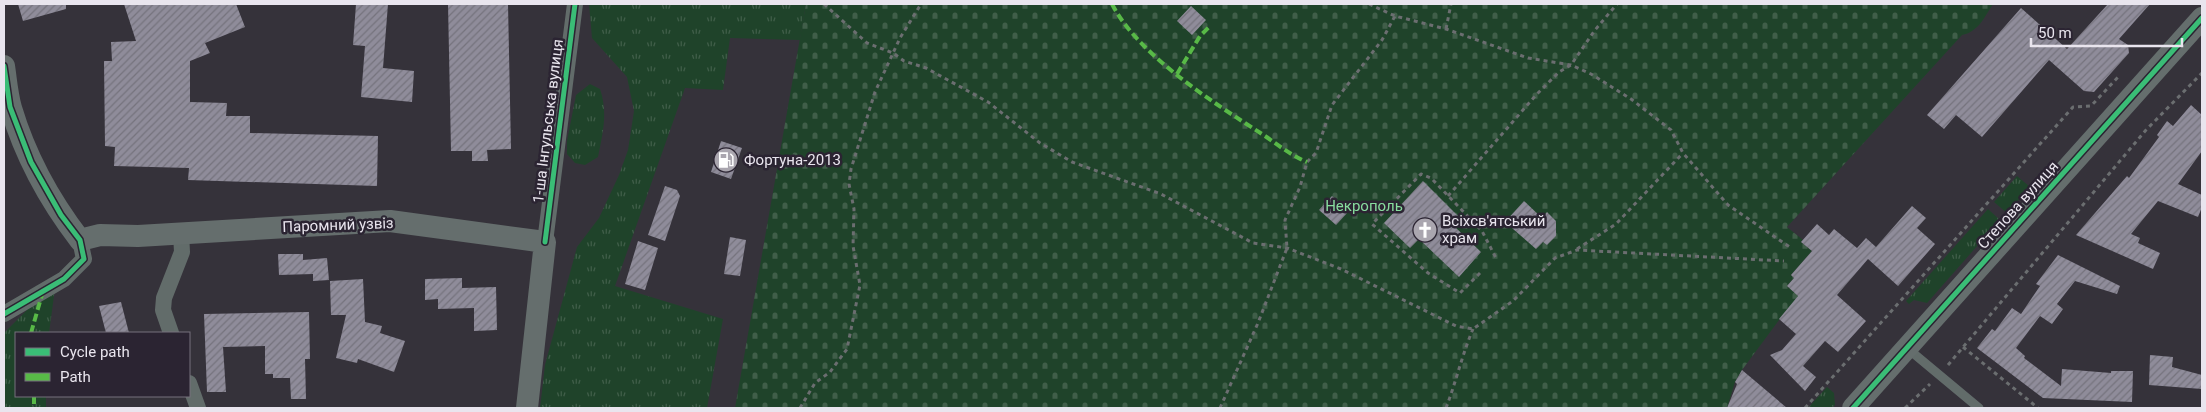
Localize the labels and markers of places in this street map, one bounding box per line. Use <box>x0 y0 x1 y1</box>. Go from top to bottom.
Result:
fuel station icon: Фортуна-2013 <box>713 147 739 173</box>
place label: Фортуна-2013 <box>744 151 841 169</box>
place label: Всіхсв'ятський храм <box>1442 212 1545 247</box>
church icon: Всіхсв'ятський храм <box>1412 217 1438 243</box>

